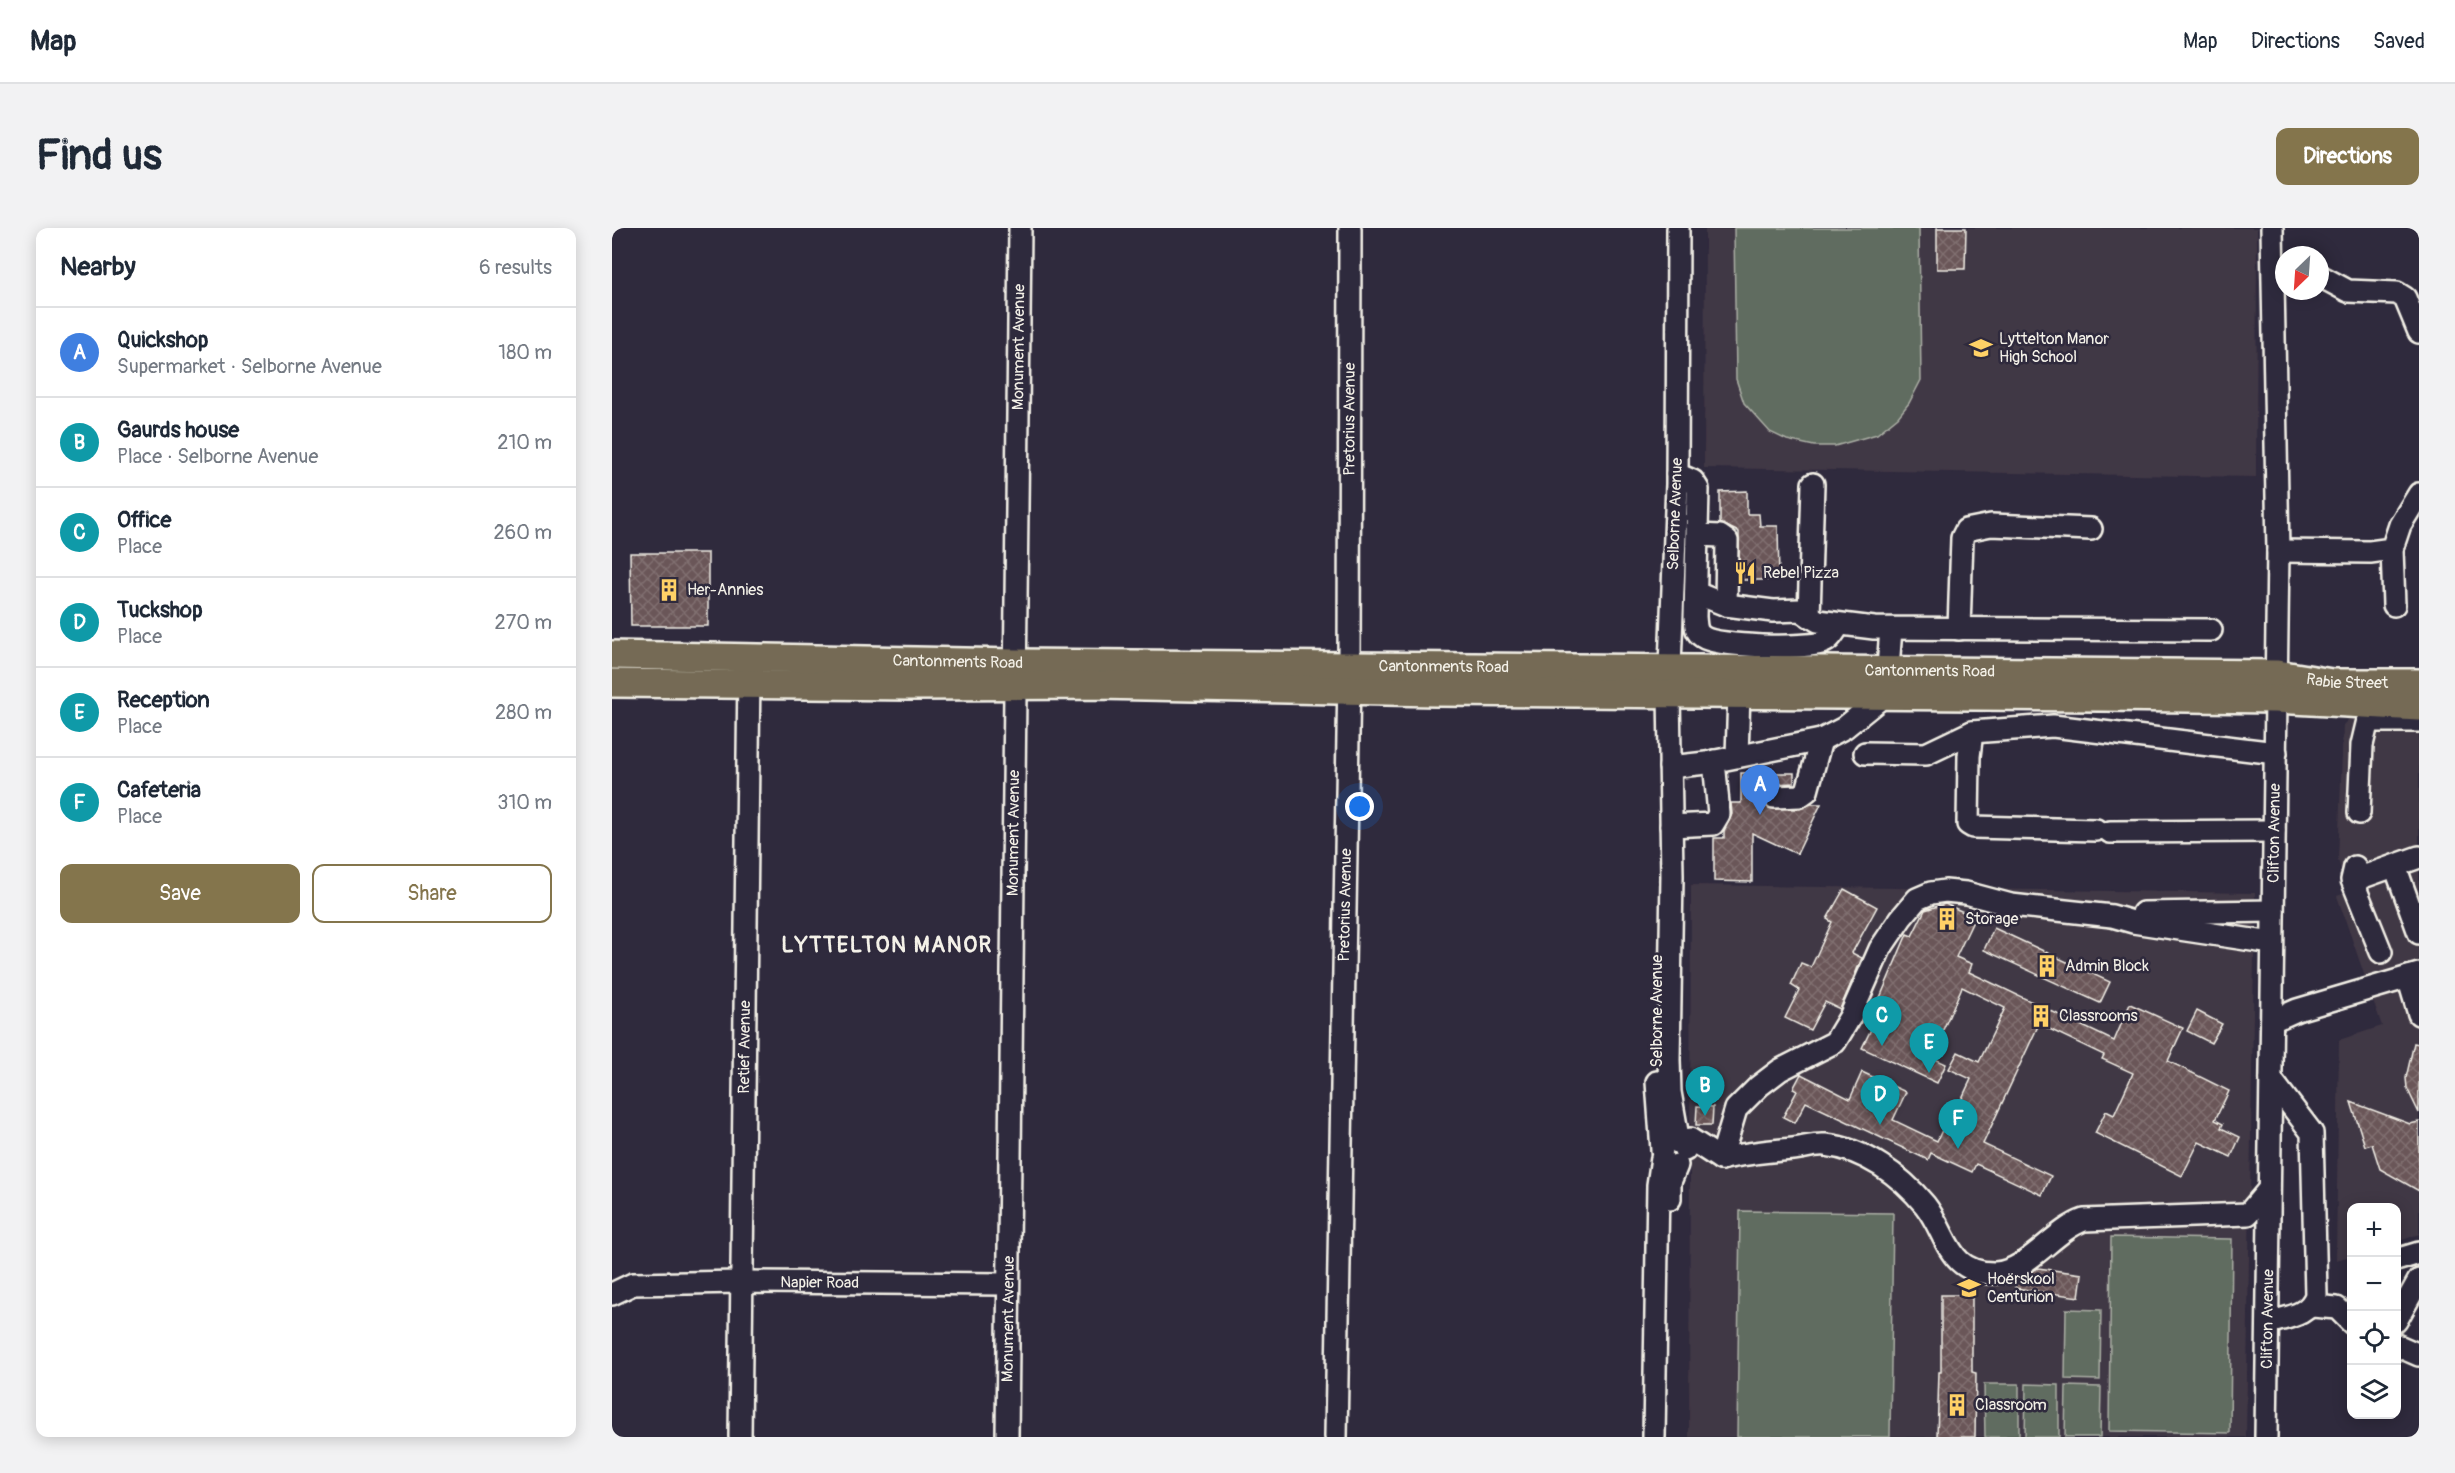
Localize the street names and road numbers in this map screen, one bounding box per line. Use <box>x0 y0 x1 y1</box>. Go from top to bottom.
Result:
street label: Monument Avenue <box>1008 284 1029 410</box>
street label: Pretorius Avenue <box>1339 362 1360 476</box>
street label: Selborne Avenue <box>1663 457 1687 571</box>
street label: Cantonments Road <box>892 651 1023 673</box>
street label: Cantonments Road <box>1378 656 1509 677</box>
street label: Cantonments Road <box>1864 660 1995 682</box>
street label: Rabie Street <box>2305 669 2389 693</box>
street label: Monument Avenue <box>1003 770 1024 896</box>
street label: Clifton Avenue <box>2264 783 2285 883</box>
street label: Pretorius Avenue <box>1334 848 1356 962</box>
street label: Selborne Avenue <box>1647 955 1667 1067</box>
street label: Retief Avenue <box>734 1000 755 1094</box>
street label: Monument Avenue <box>998 1256 1019 1382</box>
street label: Clifton Avenue <box>2257 1269 2278 1369</box>
street label: Napier Road <box>780 1272 859 1293</box>

